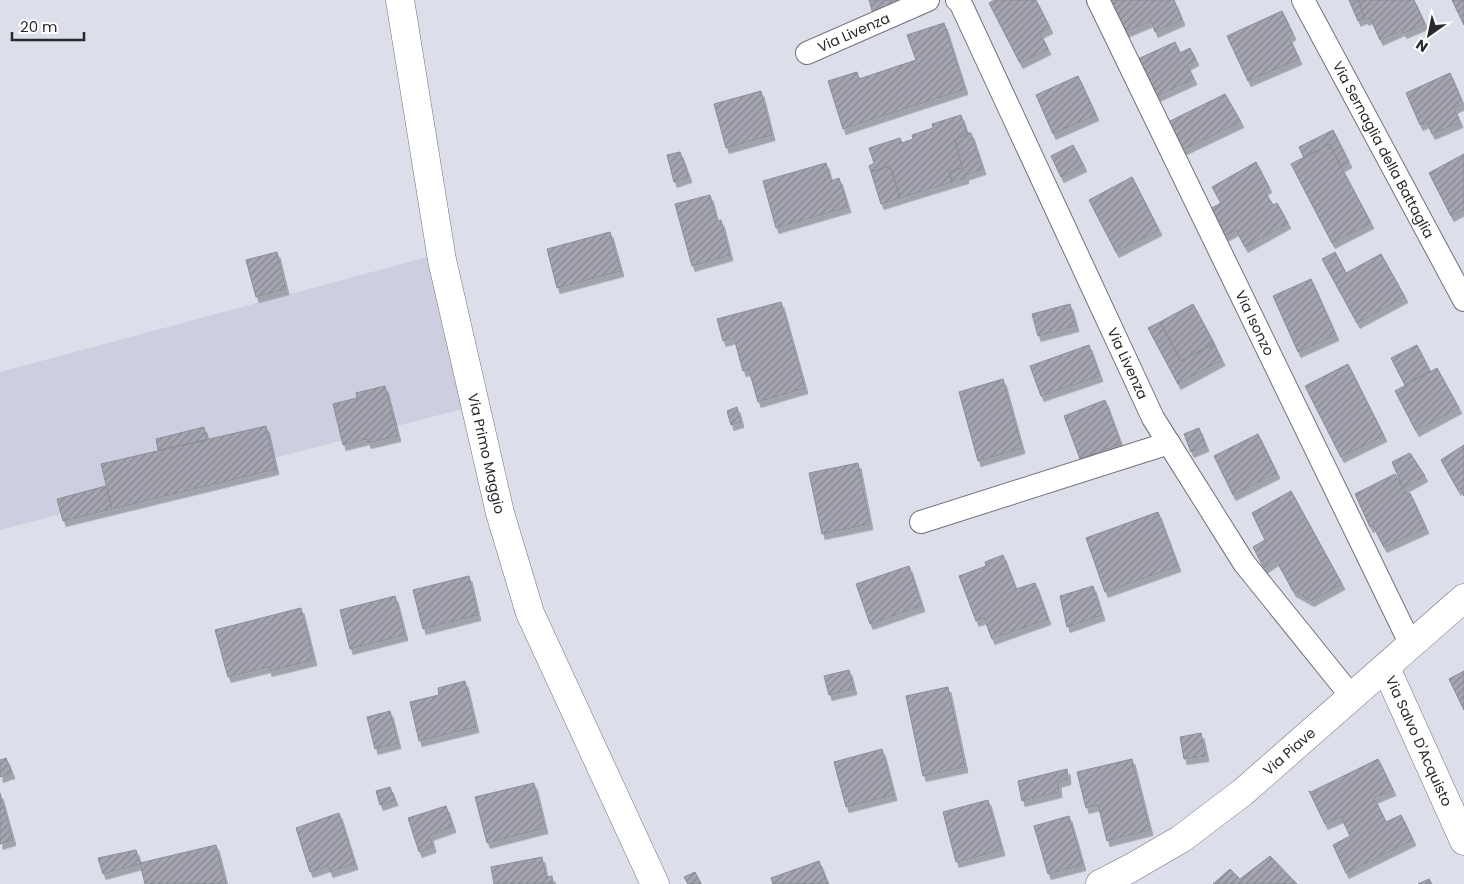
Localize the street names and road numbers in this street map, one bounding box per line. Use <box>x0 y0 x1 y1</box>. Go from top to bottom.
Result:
street label: Via Livenza <box>814 8 893 57</box>
street label: Via Sernaglia della Battaglia <box>1328 58 1439 242</box>
street label: Via Isonzo <box>1230 287 1279 359</box>
street label: Via Livenza <box>1102 324 1153 403</box>
street label: Via Primo Maggio <box>463 391 510 516</box>
street label: Via Salvo D'Acquisto <box>1381 672 1457 809</box>
street label: Via Piave <box>1259 723 1320 780</box>

